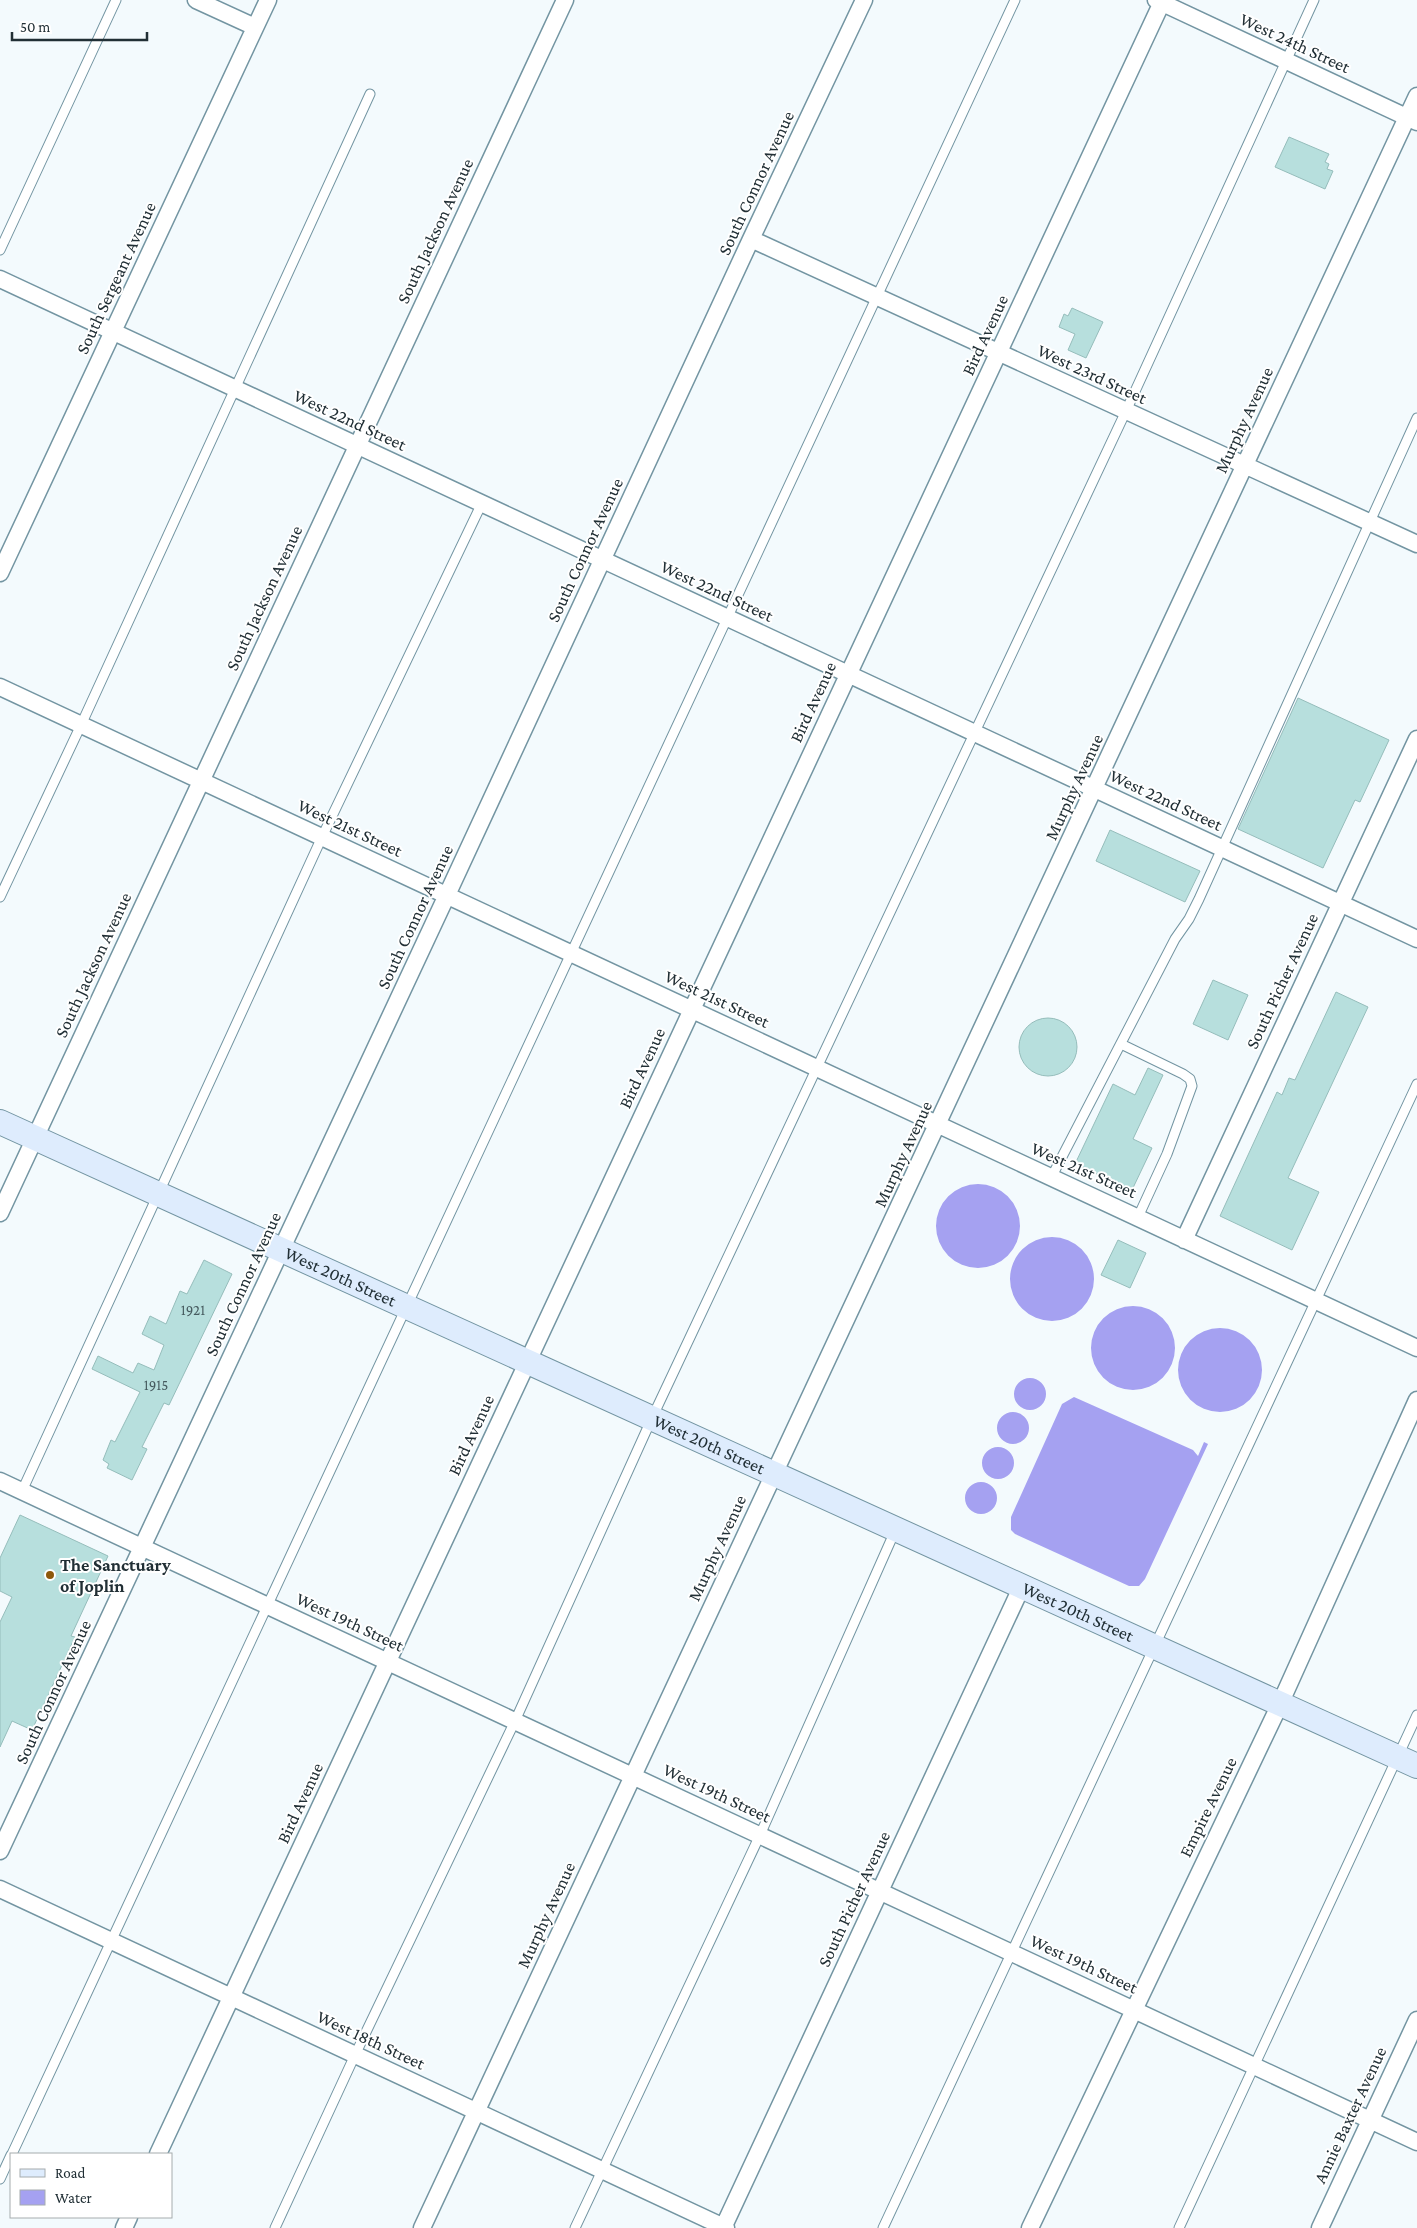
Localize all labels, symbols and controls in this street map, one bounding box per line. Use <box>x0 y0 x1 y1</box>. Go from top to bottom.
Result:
street label: West 24th Street <box>1237 9 1354 78</box>
scale bar <box>12 10 148 42</box>
text: 50 m <box>20 19 50 35</box>
street label: South Connor Avenue <box>714 108 798 258</box>
street label: South Jackson Avenue <box>393 155 477 307</box>
street label: South Sergeant Avenue <box>72 199 160 357</box>
street label: Bird Avenue <box>958 292 1012 378</box>
street label: West 23rd Street <box>1034 340 1151 408</box>
street label: Murphy Avenue <box>1211 364 1277 476</box>
street label: West 22nd Street <box>291 385 410 455</box>
street label: South Connor Avenue <box>543 475 627 625</box>
street label: South Jackson Avenue <box>222 522 306 674</box>
street label: West 22nd Street <box>658 556 777 626</box>
street label: Bird Avenue <box>786 659 840 745</box>
street label: Murphy Avenue <box>1041 731 1107 843</box>
street label: West 22nd Street <box>1107 765 1226 835</box>
street label: West 21st Street <box>294 795 406 861</box>
street label: South Connor Avenue <box>373 842 457 992</box>
street label: South Jackson Avenue <box>51 889 135 1041</box>
street label: South Picher Avenue <box>1242 910 1322 1052</box>
street label: West 21st Street <box>661 966 773 1032</box>
street label: Bird Avenue <box>615 1025 669 1111</box>
street label: Murphy Avenue <box>870 1098 936 1210</box>
street label: West 21st Street <box>1028 1138 1141 1203</box>
street label: South Connor Avenue <box>201 1209 285 1359</box>
street label: West 20th Street <box>282 1243 400 1311</box>
house number: 1921 <box>181 1302 205 1318</box>
house number: 1915 <box>144 1377 168 1393</box>
street label: Bird Avenue <box>444 1392 498 1478</box>
street label: West 20th Street <box>650 1410 769 1479</box>
street label: Murphy Avenue <box>684 1492 750 1604</box>
place label: The Sanctuary of Joplin <box>60 1555 171 1596</box>
marker: The Sanctuary of Joplin <box>44 1569 56 1581</box>
street label: West 20th Street <box>1019 1578 1138 1646</box>
street label: West 19th Street <box>293 1588 408 1656</box>
street label: South Connor Avenue <box>11 1617 95 1767</box>
street label: Empire Avenue <box>1175 1754 1241 1860</box>
street label: West 19th Street <box>660 1759 775 1827</box>
street label: Bird Avenue <box>273 1760 327 1846</box>
street label: South Picher Avenue <box>814 1828 894 1970</box>
street label: Murphy Avenue <box>513 1859 579 1971</box>
street label: West 19th Street <box>1027 1930 1142 1998</box>
street label: West 18th Street <box>314 2006 429 2074</box>
street label: Annie Baxter Avenue <box>1310 2043 1390 2187</box>
legend <box>10 2153 172 2218</box>
text: Road <box>55 2165 86 2181</box>
text: Water <box>55 2190 92 2206</box>

